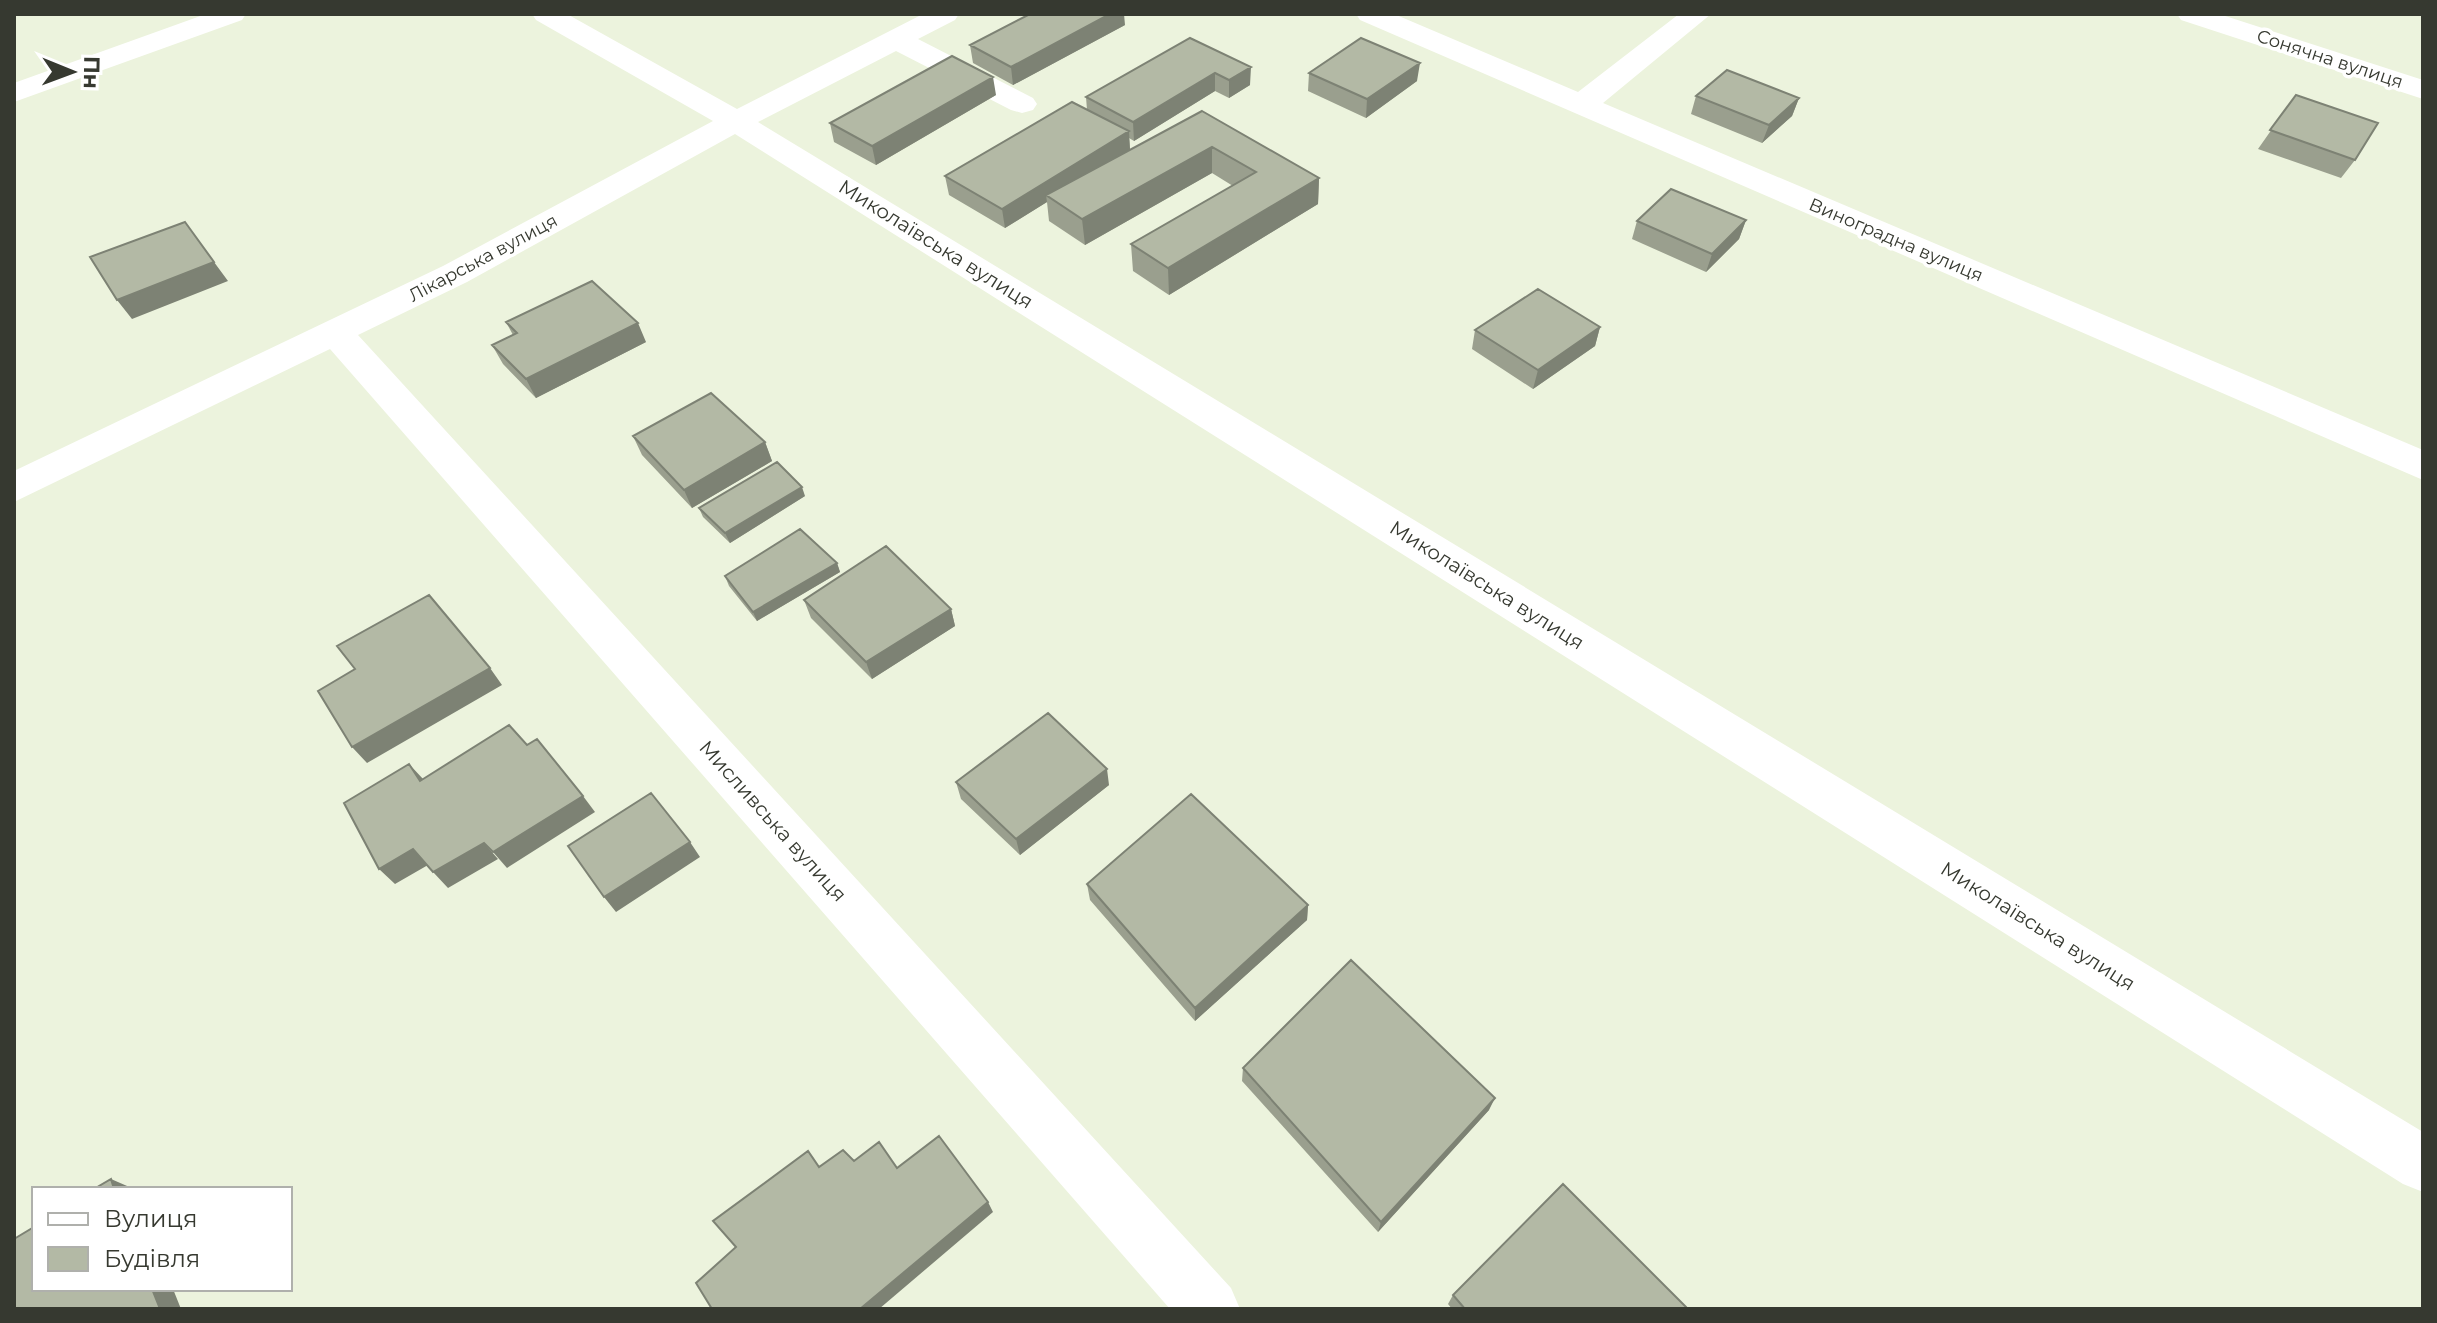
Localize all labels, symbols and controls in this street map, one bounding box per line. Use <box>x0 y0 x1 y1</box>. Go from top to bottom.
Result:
street label: Сонячна вулиця <box>2254 25 2406 93</box>
north arrow <box>32 32 112 112</box>
text: Пн <box>78 56 105 89</box>
street label: Миколаївська вулиця <box>834 174 1038 314</box>
street label: Виноградна вулиця <box>1805 193 1987 287</box>
street label: Лікарська вулиця <box>405 209 561 307</box>
street label: Миколаївська вулиця <box>1385 515 1589 655</box>
street label: Мисливська вулиця <box>694 736 852 906</box>
street label: Миколаївська вулиця <box>1936 856 2140 996</box>
legend <box>32 1187 292 1291</box>
text: Вулиця <box>104 1204 197 1233</box>
text: Будівля <box>104 1244 200 1273</box>

